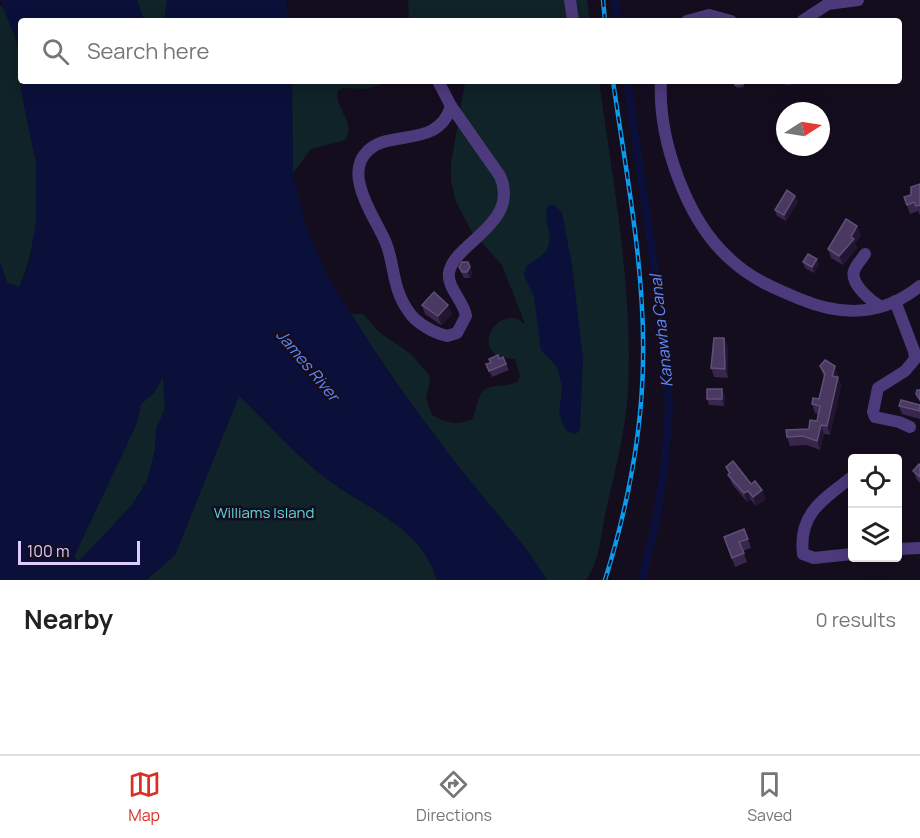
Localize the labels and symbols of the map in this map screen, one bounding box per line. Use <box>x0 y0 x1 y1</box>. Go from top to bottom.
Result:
north arrow <box>776 102 830 156</box>
water label: Kanawha Canal <box>644 272 678 388</box>
water label: James River <box>271 324 346 407</box>
park label: Williams Island <box>214 502 314 523</box>
scale bar <box>18 538 140 566</box>

